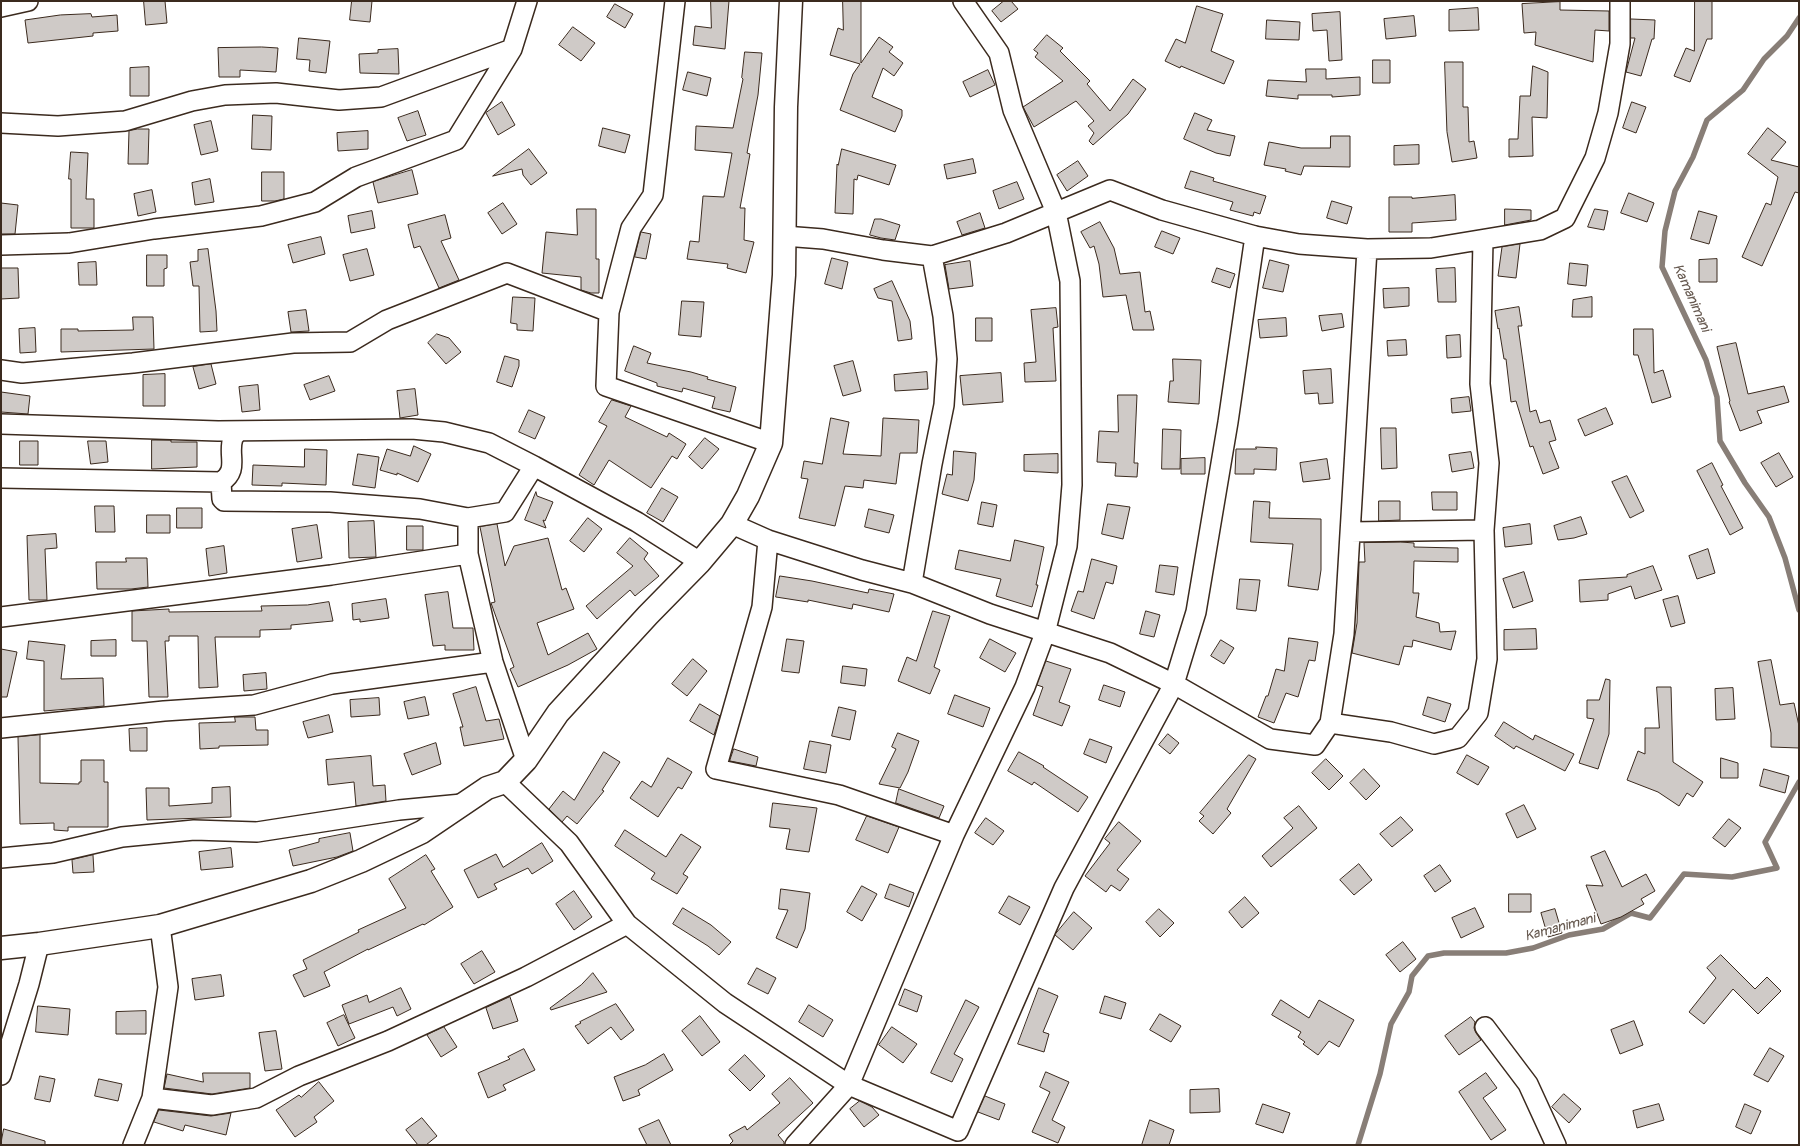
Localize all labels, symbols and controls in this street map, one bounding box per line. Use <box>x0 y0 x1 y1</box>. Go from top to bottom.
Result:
water label: Kamanimani <box>1669 261 1713 335</box>
water label: Kamanimani <box>1523 911 1597 945</box>

